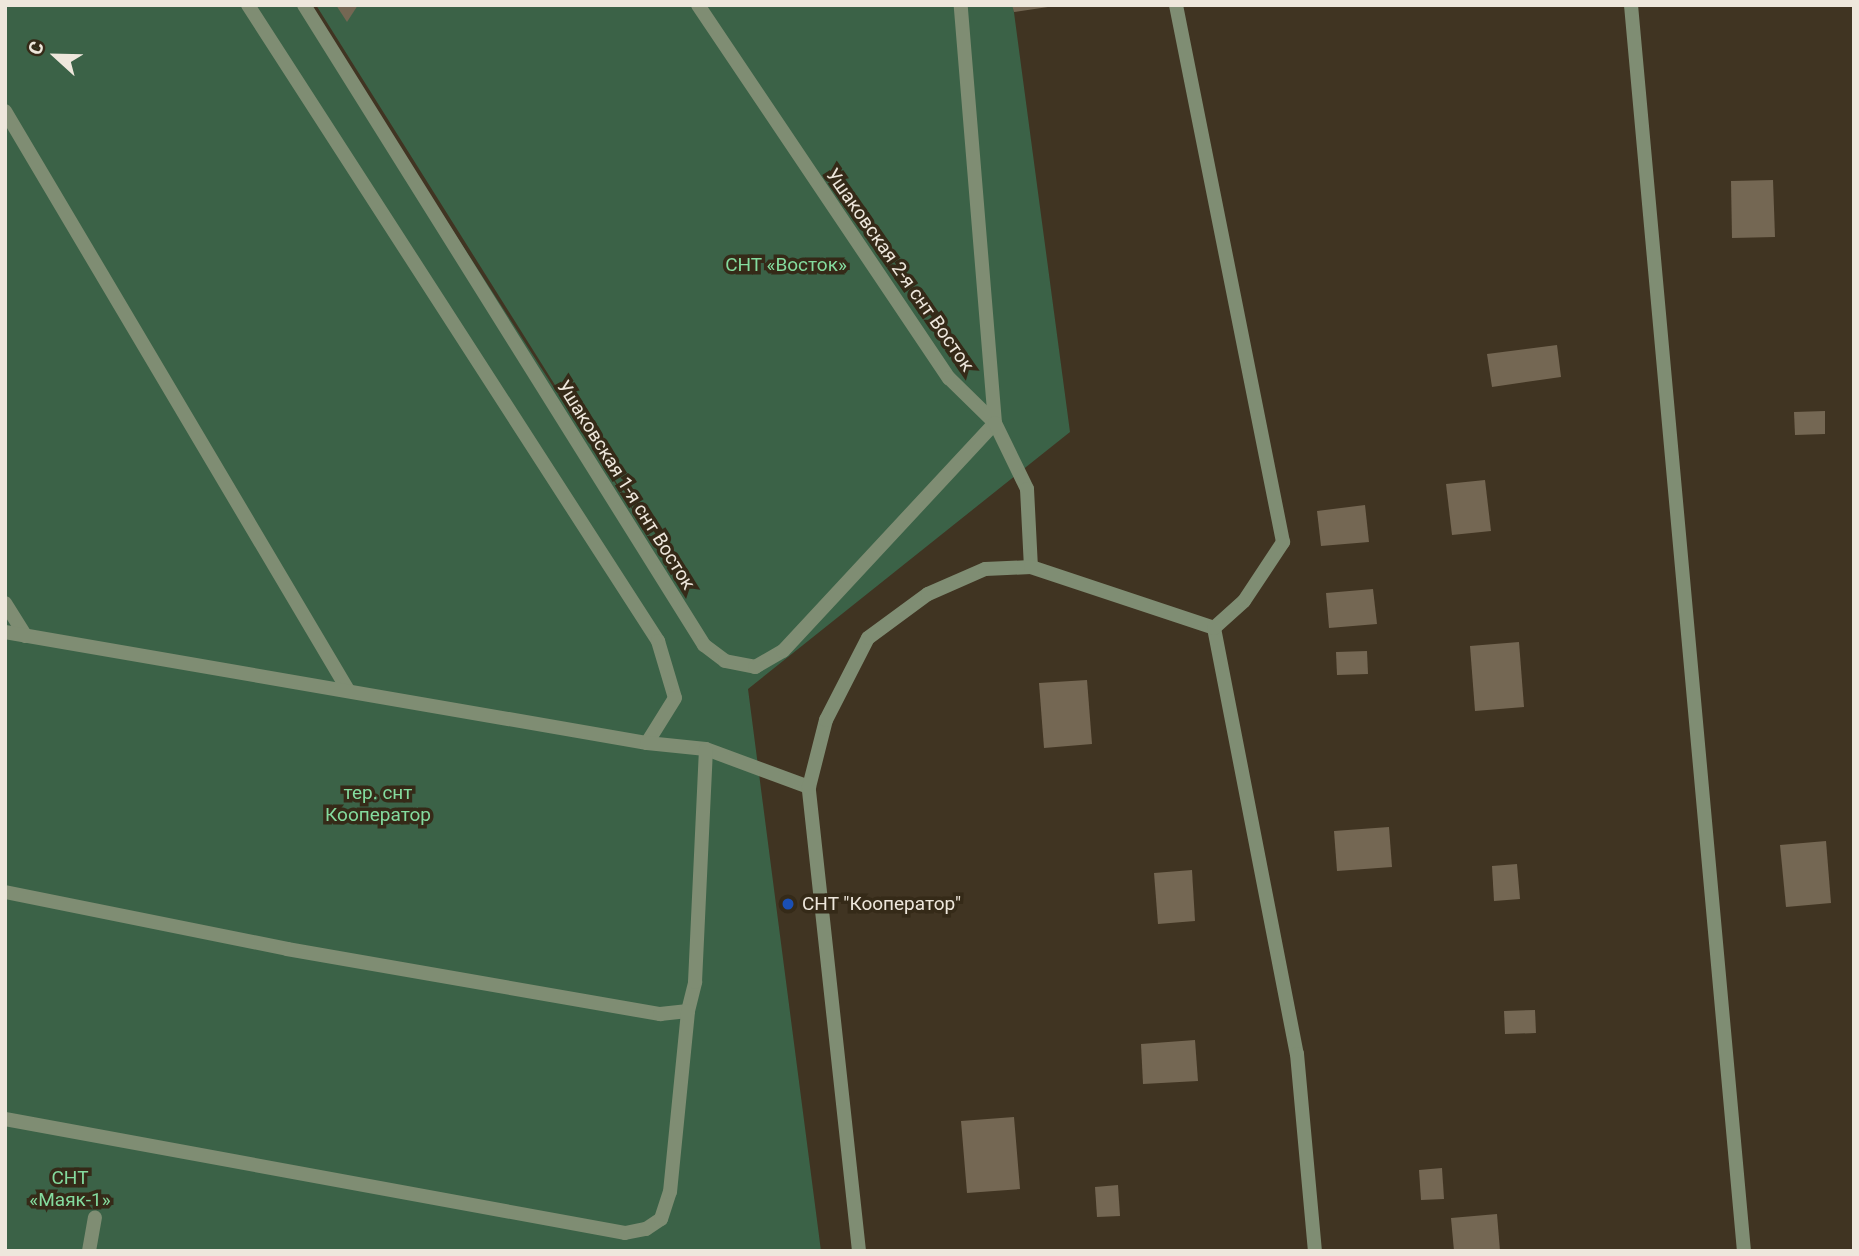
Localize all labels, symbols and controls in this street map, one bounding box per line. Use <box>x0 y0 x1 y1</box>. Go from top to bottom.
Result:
north arrow <box>21 21 91 91</box>
text: С <box>23 38 49 58</box>
street label: Ушаковская 2-я снт Восток <box>821 164 979 376</box>
park label: СНТ «Восток» <box>725 254 847 276</box>
street label: Ушаковская 1-я снт Восток <box>552 376 700 594</box>
park label: тер. снт Кооператор <box>325 782 431 826</box>
place label: СНТ "Кооператор" <box>802 893 961 915</box>
marker: СНТ "Кооператор" <box>780 896 796 912</box>
park label: СНТ «Маяк-1» <box>29 1167 111 1211</box>

